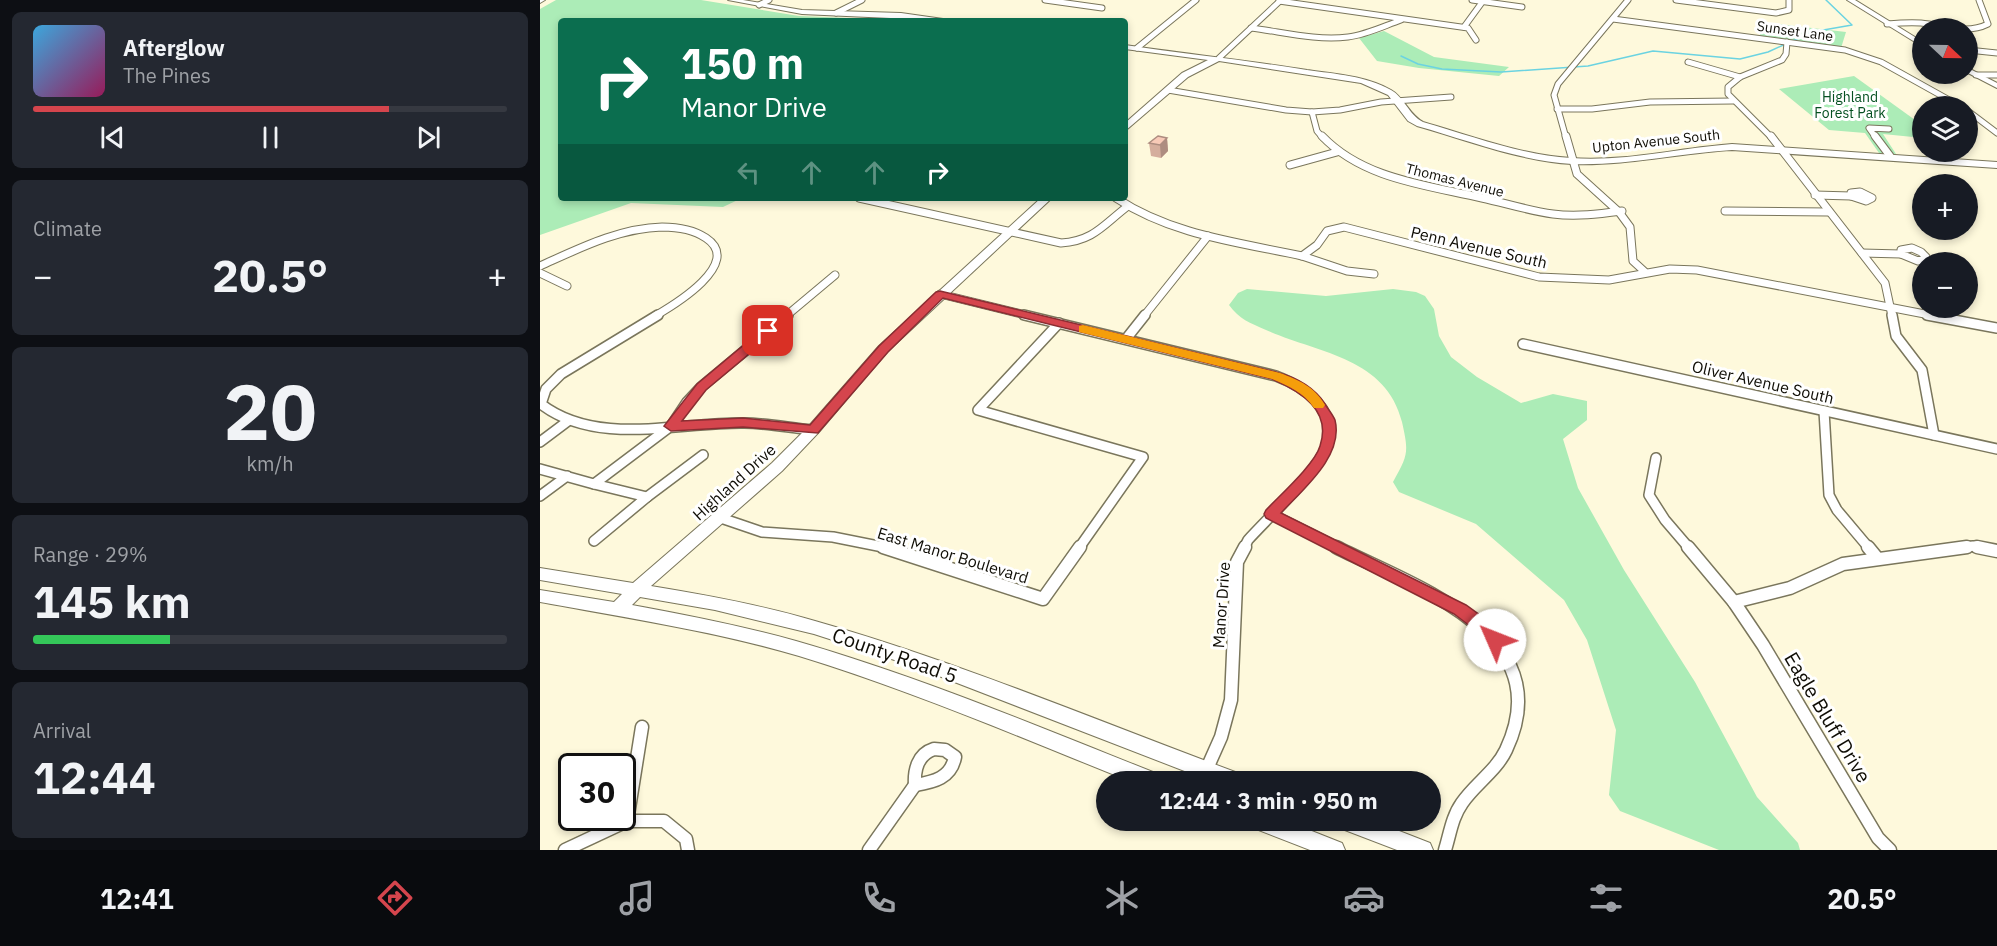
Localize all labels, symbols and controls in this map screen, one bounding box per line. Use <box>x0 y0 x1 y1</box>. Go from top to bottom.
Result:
street label: Sunset Lane <box>1756 17 1835 45</box>
north arrow <box>1912 18 1978 84</box>
map controls <box>1912 18 1978 318</box>
text: Afterglow <box>123 33 225 62</box>
text: 150 m <box>681 36 804 91</box>
icon: right <box>582 42 660 120</box>
text: The Pines <box>123 62 211 89</box>
park label: Highland Forest Park <box>1814 88 1886 122</box>
text: Manor Drive <box>681 89 827 124</box>
button: layers <box>1912 96 1978 162</box>
icon: previous <box>96 121 129 154</box>
icon: pause <box>254 121 287 154</box>
icon: next <box>412 121 445 154</box>
street label: Upton Avenue South <box>1591 125 1721 157</box>
icon: left <box>732 156 765 189</box>
icon: ahead <box>795 156 828 189</box>
icon: ahead <box>858 156 891 189</box>
icon: right <box>921 156 954 189</box>
street label: Thomas Avenue <box>1404 159 1506 201</box>
button: + <box>1912 174 1978 240</box>
text: Climate <box>33 215 102 242</box>
street label: Penn Avenue South <box>1409 222 1549 272</box>
text: 20.5° <box>212 246 328 304</box>
button: − <box>1912 252 1978 318</box>
text: − <box>33 254 53 297</box>
text: + <box>487 254 507 297</box>
pin <box>742 305 793 356</box>
icon: arrive <box>751 314 784 347</box>
street label: Oliver Avenue South <box>1690 356 1836 408</box>
text: 20 <box>223 360 317 461</box>
street label: Highland Drive <box>688 439 780 525</box>
text: km/h <box>246 450 294 477</box>
street label: East Manor Boulevard <box>875 522 1031 588</box>
text: Range · 29% <box>33 541 148 568</box>
street label: Manor Drive <box>1208 561 1234 649</box>
text: 145 km <box>33 572 191 630</box>
position arrow <box>1463 608 1527 672</box>
street label: County Road 5 <box>829 621 961 689</box>
street label: Eagle Bluff Drive <box>1778 647 1878 787</box>
text: Arrival <box>33 717 91 744</box>
text: 12:44 <box>33 748 156 806</box>
speed limit sign: 30 <box>558 753 636 831</box>
text: 12:44 · 3 min · 950 m <box>1159 786 1378 815</box>
icon: directions <box>374 877 416 919</box>
icon: music <box>616 877 658 919</box>
icon: phone <box>858 877 900 919</box>
icon: climate <box>1101 877 1143 919</box>
icon: car <box>1343 877 1385 919</box>
icon: filters <box>1585 877 1627 919</box>
text: 12:41 <box>100 881 174 916</box>
text: 20.5° <box>1827 881 1897 916</box>

